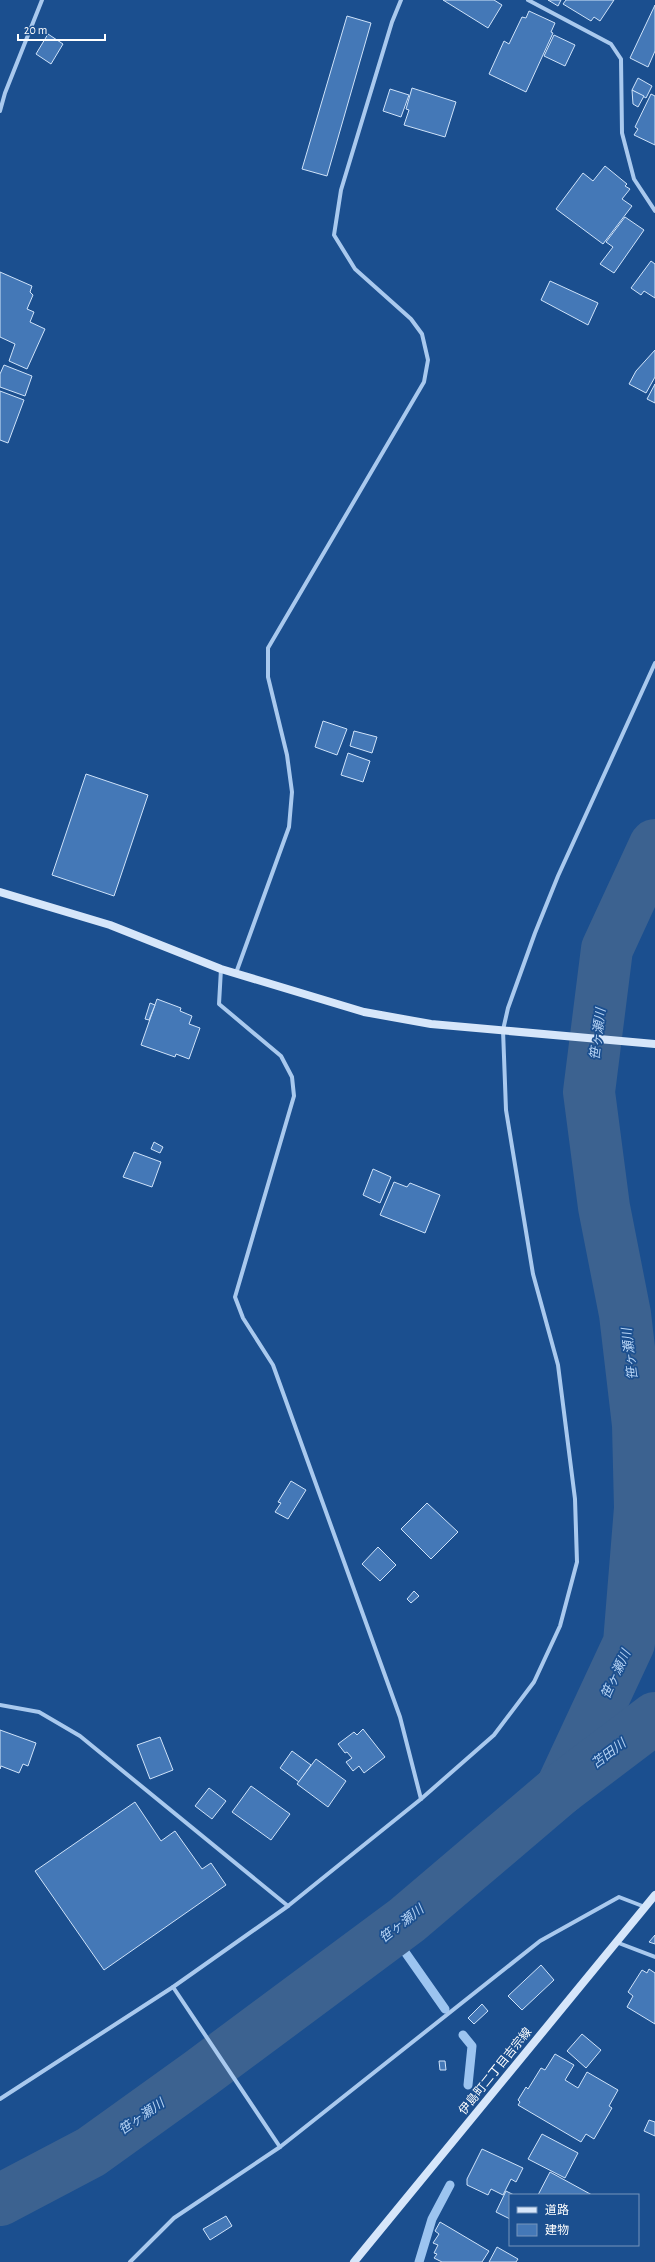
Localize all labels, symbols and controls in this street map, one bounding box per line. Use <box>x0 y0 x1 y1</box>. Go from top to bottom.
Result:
scale bar <box>18 16 105 42</box>
text: 20 m <box>24 24 47 36</box>
water label: 笹ヶ瀬川 <box>588 1005 608 1061</box>
water label: 笹ヶ瀬川 <box>620 1325 640 1381</box>
water label: 笹ヶ瀬川 <box>599 1646 634 1701</box>
water label: 苫田川 <box>589 1735 630 1771</box>
water label: 笹ヶ瀬川 <box>377 1901 428 1945</box>
street label: 伊島町二丁目吉宗線 <box>456 2025 534 2117</box>
water label: 笹ヶ瀬川 <box>116 2095 169 2137</box>
legend <box>509 2194 639 2246</box>
text: 道路 <box>545 2203 569 2216</box>
text: 建物 <box>545 2223 569 2236</box>

